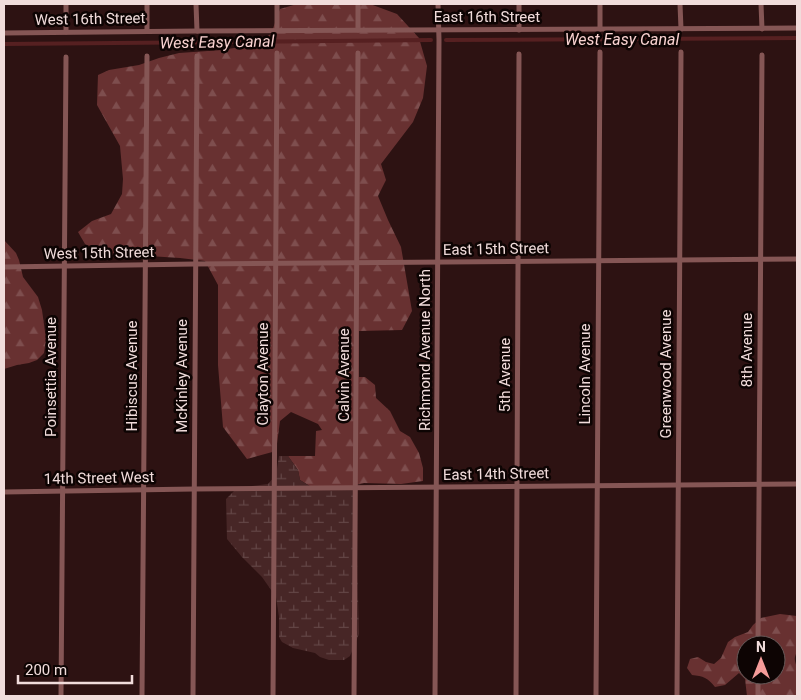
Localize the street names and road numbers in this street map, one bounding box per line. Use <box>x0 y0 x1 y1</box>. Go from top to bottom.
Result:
street label: East 16th Street <box>434 8 540 26</box>
street label: West 16th Street <box>34 9 146 29</box>
street label: East 15th Street <box>443 239 549 259</box>
street label: West 15th Street <box>43 243 155 263</box>
street label: Richmond Avenue North <box>416 269 434 431</box>
street label: Greenwood Avenue <box>657 309 675 438</box>
street label: 8th Avenue <box>738 313 756 387</box>
street label: Poinsettia Avenue <box>42 317 60 437</box>
street label: McKinley Avenue <box>173 319 191 433</box>
street label: Hibiscus Avenue <box>123 321 141 431</box>
street label: Clayton Avenue <box>254 322 272 425</box>
street label: Lincoln Avenue <box>576 323 594 425</box>
street label: Calvin Avenue <box>335 328 353 422</box>
street label: 5th Avenue <box>496 338 514 412</box>
street label: East 14th Street <box>443 464 549 484</box>
street label: 14th Street West <box>43 468 155 488</box>

